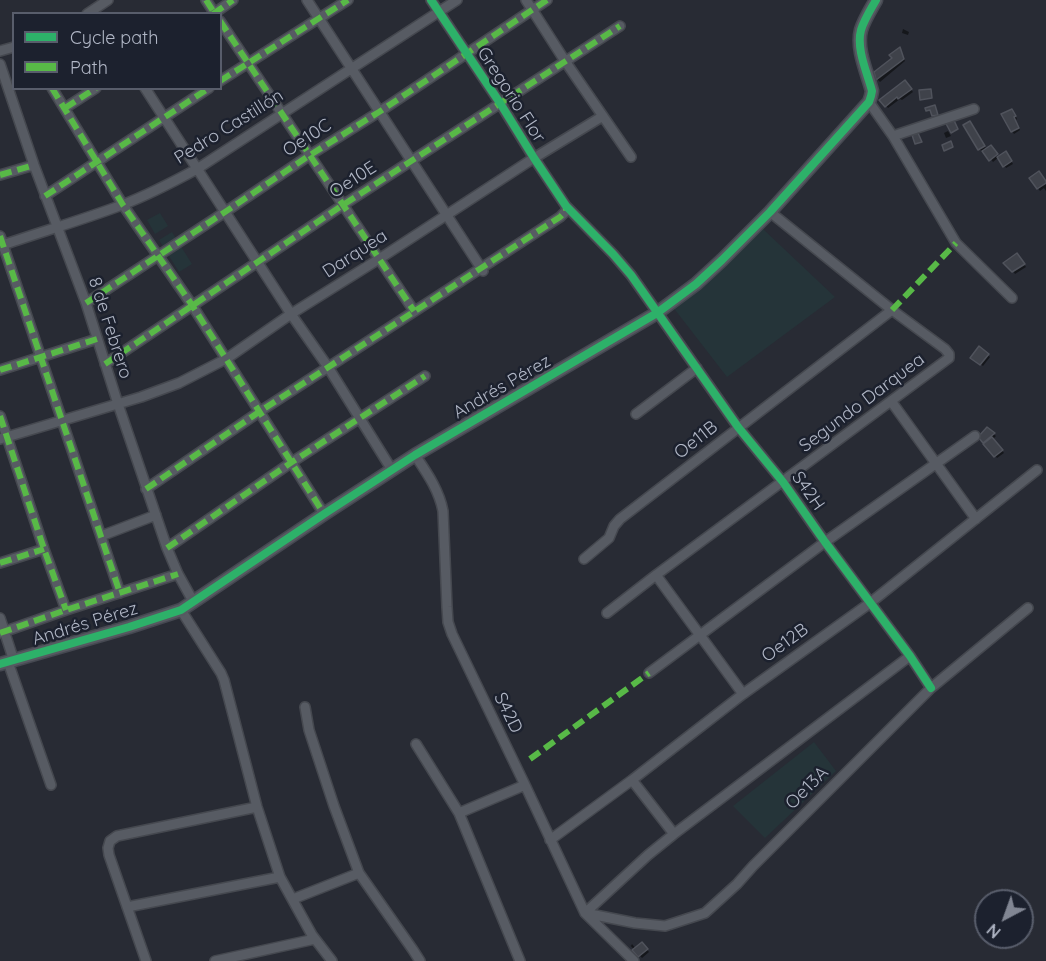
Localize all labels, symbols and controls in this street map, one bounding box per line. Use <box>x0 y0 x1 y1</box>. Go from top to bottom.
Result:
legend <box>12 12 222 90</box>
text: Cycle path <box>70 26 158 49</box>
street label: Gregorio Flor <box>472 43 550 147</box>
text: Path <box>70 56 108 79</box>
street label: Pedro Castillón <box>170 85 288 169</box>
street label: Oe10C <box>279 114 335 162</box>
street label: Oe10E <box>325 157 381 203</box>
street label: Darquea <box>319 225 391 283</box>
street label: 8 de Febrero <box>83 274 137 382</box>
street label: Segundo Darquea <box>795 349 929 457</box>
street label: Andrés Pérez <box>449 350 555 424</box>
street label: Oe11B <box>670 416 722 464</box>
street label: S42H <box>787 467 829 515</box>
street label: Andrés Pérez <box>30 598 140 650</box>
street label: Oe12B <box>757 619 813 667</box>
street label: S42D <box>489 689 527 737</box>
street label: Oe13A <box>781 762 833 814</box>
north arrow <box>974 889 1034 949</box>
text: N <box>983 920 1005 942</box>

